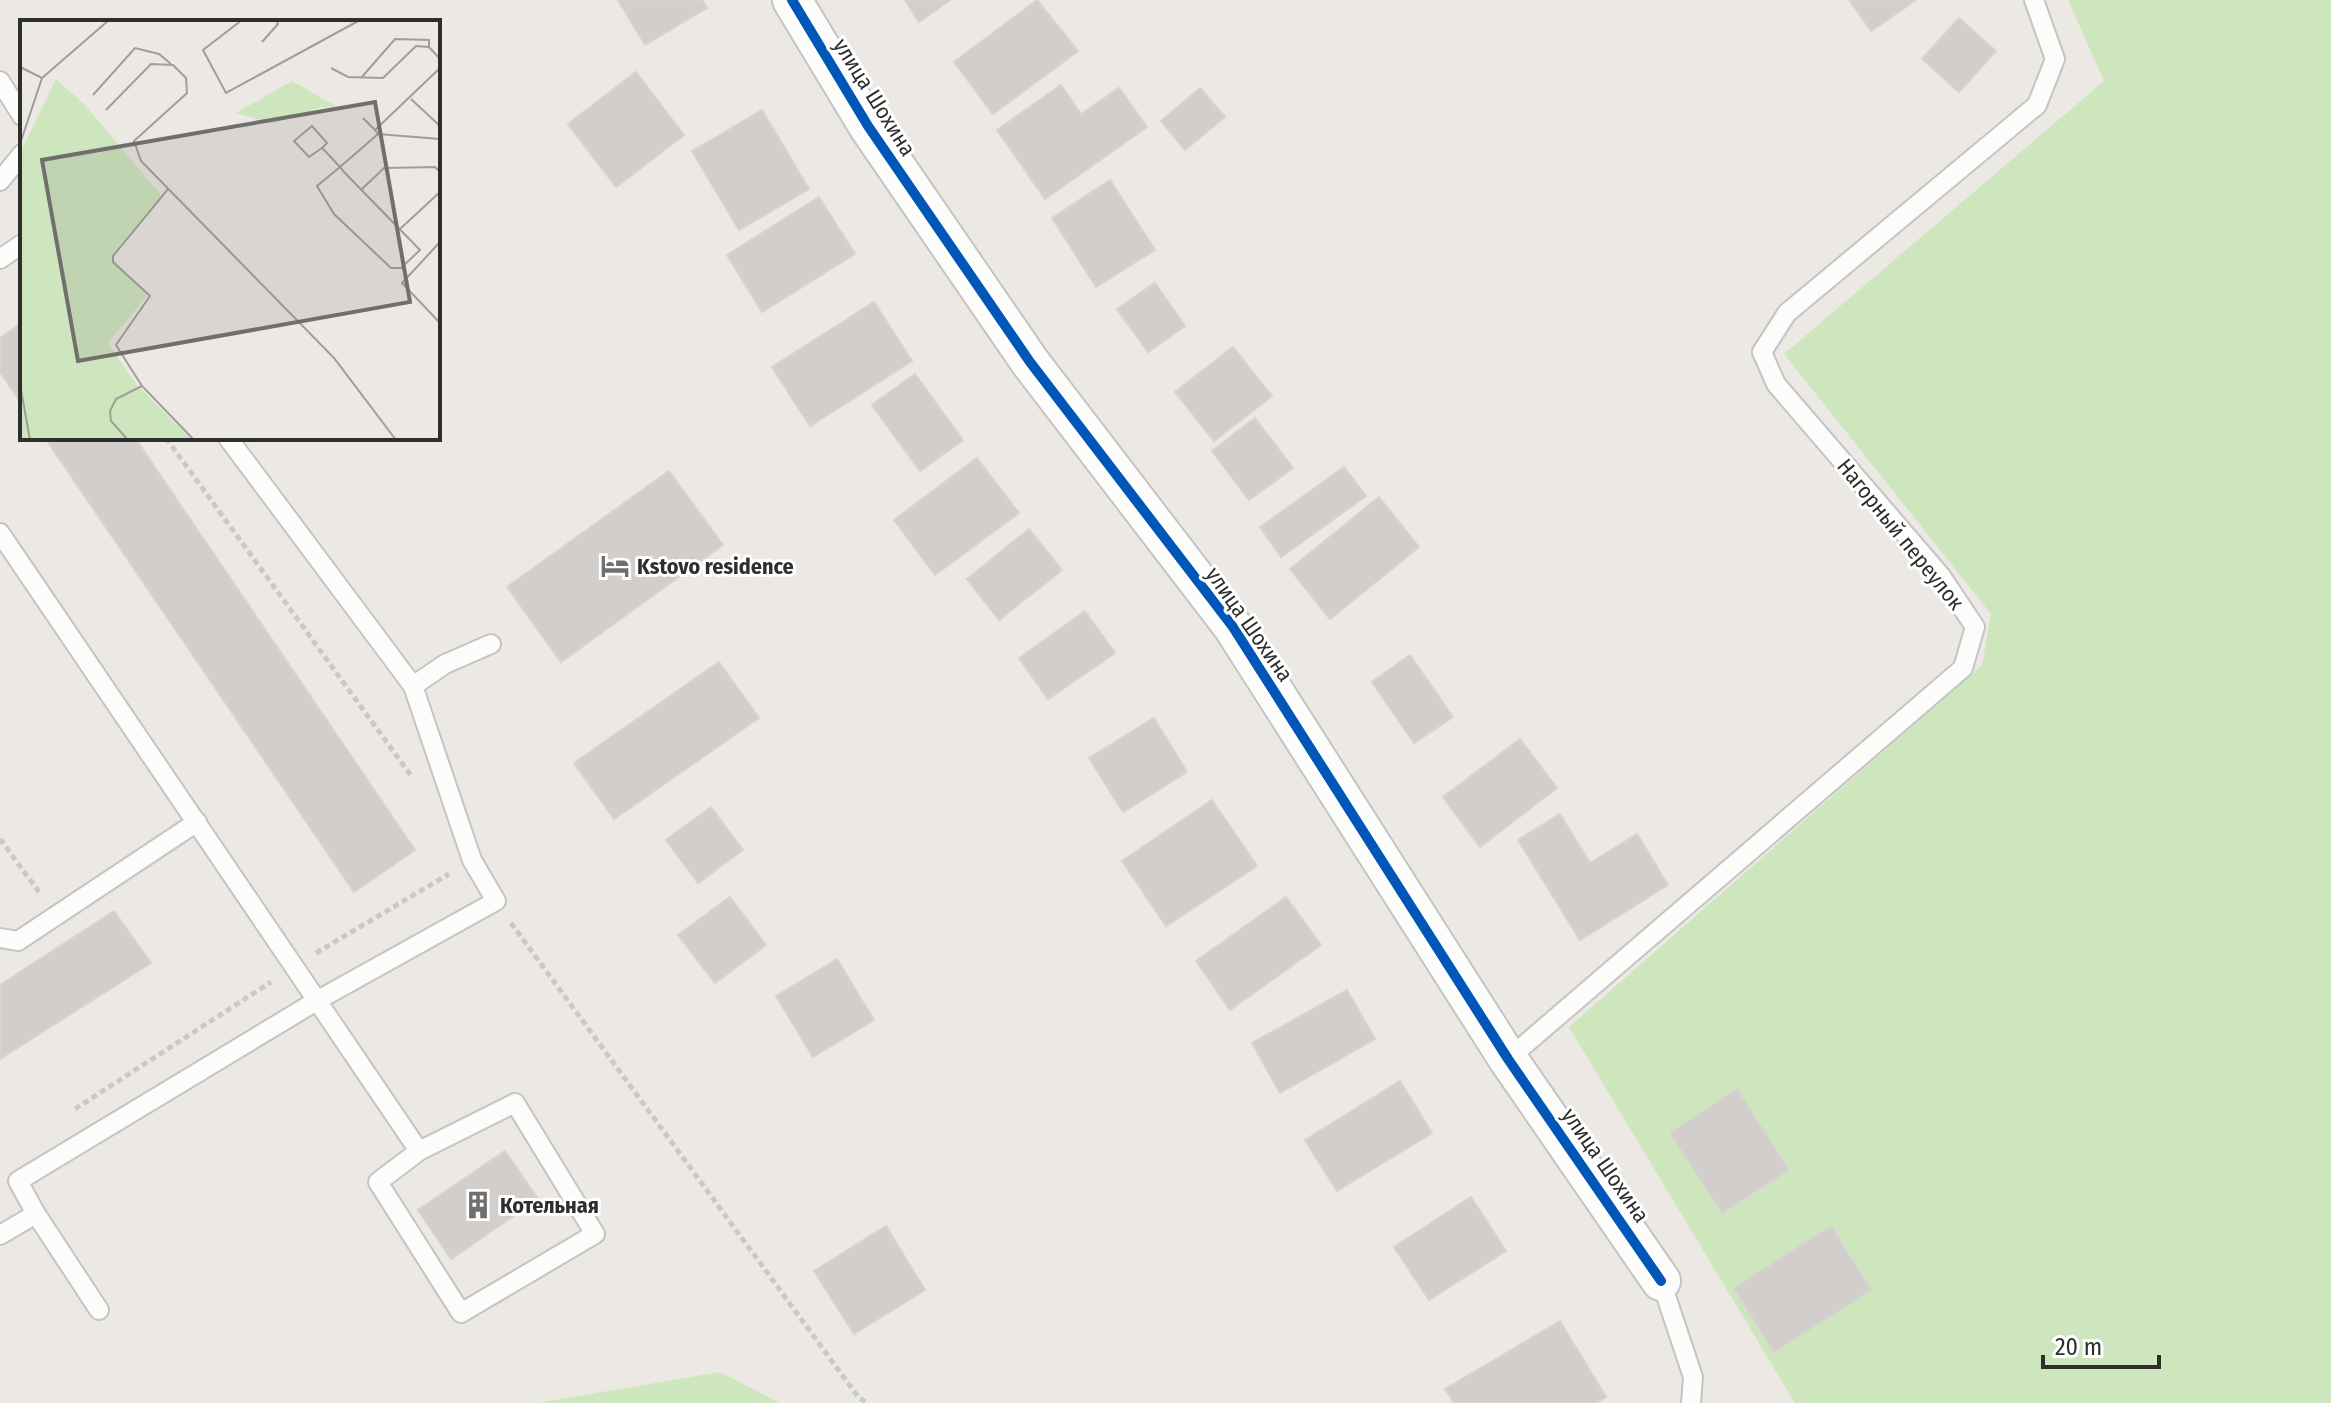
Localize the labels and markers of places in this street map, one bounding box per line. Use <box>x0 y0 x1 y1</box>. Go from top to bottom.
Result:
hotel icon: Kstovo residence <box>600 551 630 581</box>
place label: Kstovo residence <box>637 553 794 580</box>
building icon: Котельная <box>463 1190 493 1220</box>
place label: Котельная <box>500 1192 599 1219</box>

